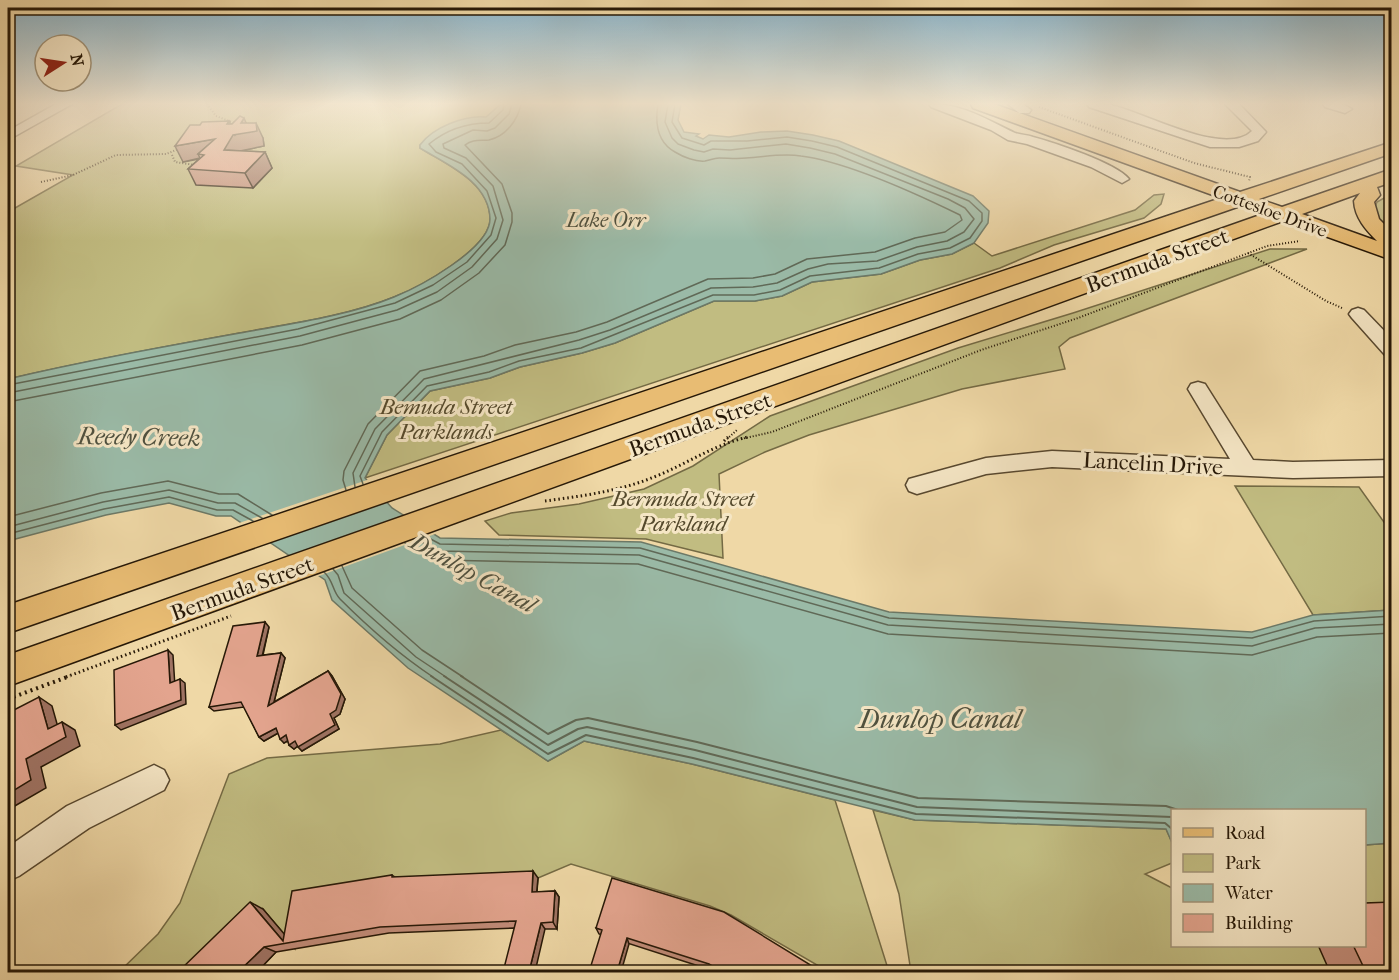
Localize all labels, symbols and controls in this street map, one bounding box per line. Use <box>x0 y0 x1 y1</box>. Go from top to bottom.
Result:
north arrow <box>33 33 93 93</box>
text: N <box>67 52 88 69</box>
street label: Cottesloe Drive <box>1210 181 1330 242</box>
water label: Lake Orr <box>564 209 648 232</box>
street label: Bermuda Street <box>1082 223 1232 299</box>
street label: Bermuda Street <box>625 387 775 463</box>
park label: Bemuda Street Parklands <box>379 394 514 445</box>
water label: Reedy Creek <box>75 422 201 452</box>
street label: Lancelin Drive <box>1082 447 1224 481</box>
park label: Bermuda Street Parkland <box>611 486 756 537</box>
water label: Dunlop Canal <box>404 526 543 620</box>
street label: Bermuda Street <box>167 551 317 627</box>
water label: Dunlop Canal <box>857 702 1024 735</box>
legend <box>1171 809 1366 947</box>
text: Road <box>1225 823 1265 844</box>
text: Park <box>1225 853 1262 874</box>
text: Water <box>1224 883 1273 904</box>
text: Building <box>1225 913 1293 934</box>

